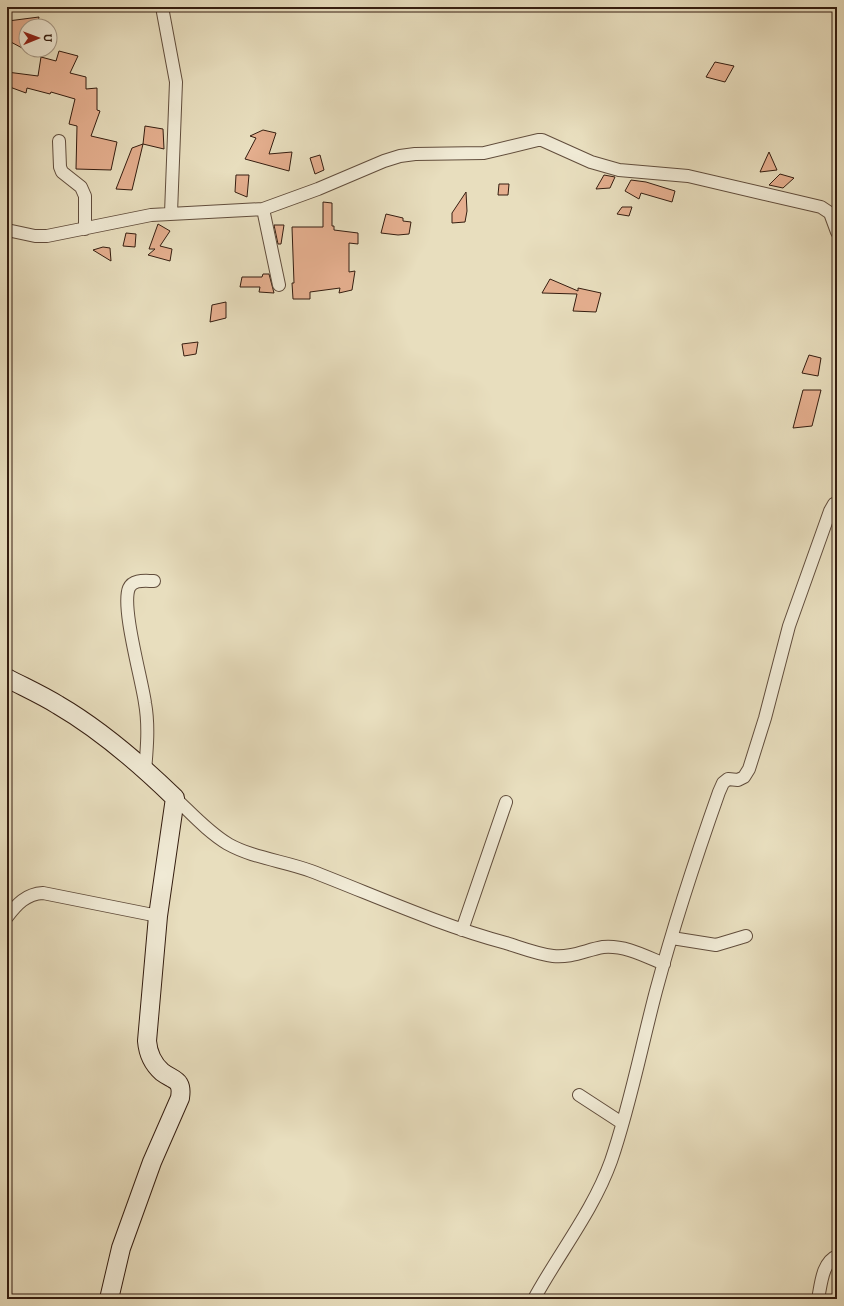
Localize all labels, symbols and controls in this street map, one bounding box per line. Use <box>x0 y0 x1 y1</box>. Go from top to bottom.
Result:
north arrow <box>18 18 58 58</box>
text: U <box>40 33 54 43</box>

